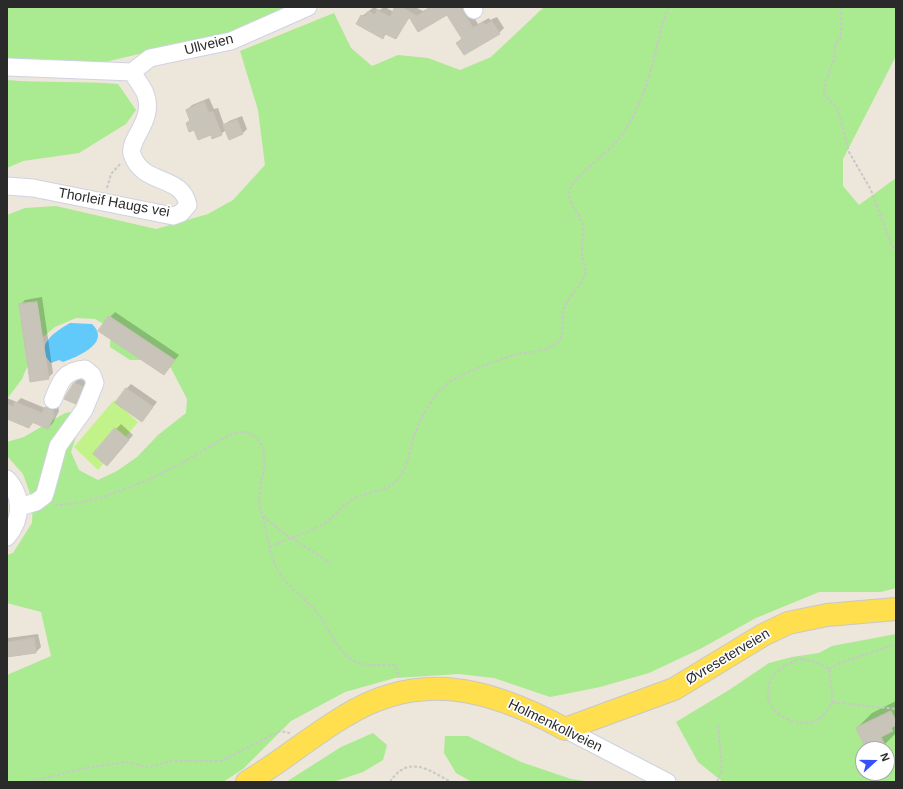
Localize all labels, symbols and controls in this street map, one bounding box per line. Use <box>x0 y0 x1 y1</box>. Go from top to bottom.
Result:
street label: Ullveien <box>183 31 235 59</box>
street label: Thorleif Haugs vei <box>57 185 171 221</box>
street label: Øvreseterveien <box>683 625 773 689</box>
street label: Holmenkollveien <box>505 696 605 756</box>
north arrow <box>855 741 895 781</box>
text: N <box>878 751 892 763</box>

